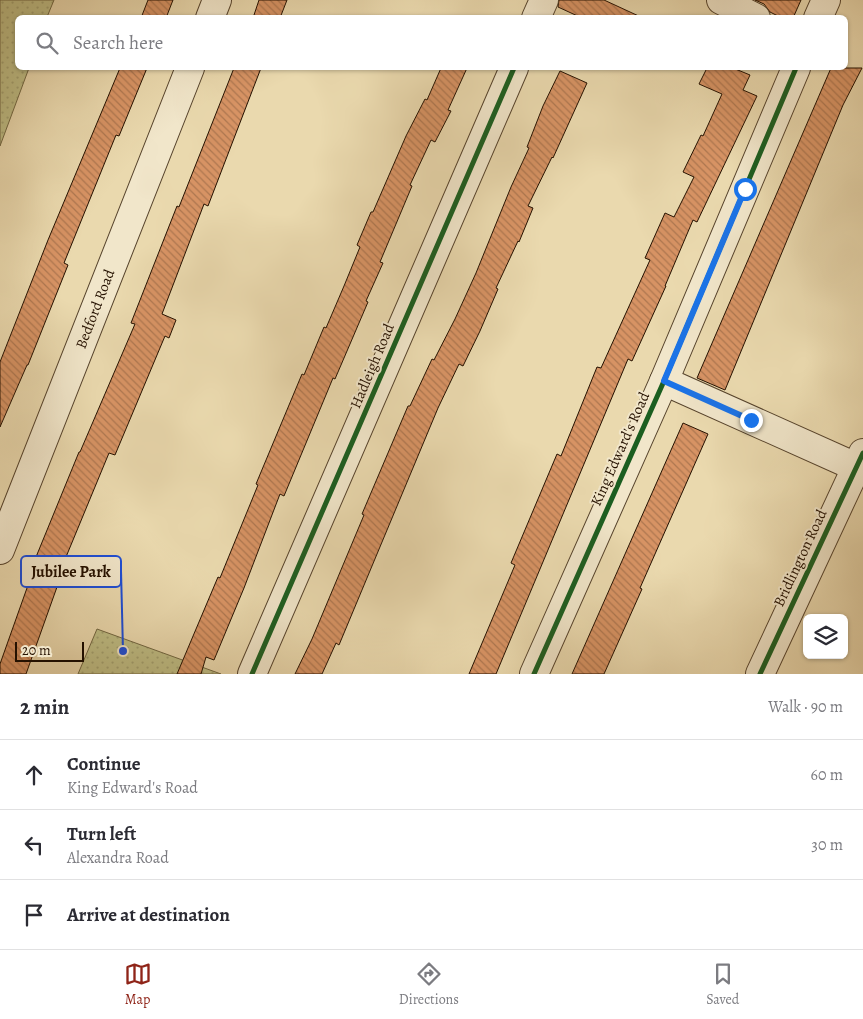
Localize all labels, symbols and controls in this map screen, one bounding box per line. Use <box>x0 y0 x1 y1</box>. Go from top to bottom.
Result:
search box <box>15 15 848 70</box>
icon: search <box>33 29 61 57</box>
text: Search here <box>73 30 163 56</box>
route start <box>734 178 757 201</box>
street label: Bedford Road <box>71 266 120 352</box>
street label: Hadleigh Road <box>345 320 399 412</box>
street label: King Edward's Road <box>586 388 654 509</box>
route end <box>740 409 763 432</box>
street label: Bridlington Road <box>769 505 832 610</box>
callout: Jubilee Park <box>21 556 121 587</box>
text: Jubilee Park <box>31 561 112 583</box>
map controls <box>803 614 848 659</box>
button: layers <box>803 614 848 659</box>
scale bar <box>15 639 84 662</box>
text: 20 m <box>22 641 51 660</box>
text: 2 min <box>20 693 69 721</box>
text: Walk · 90 m <box>768 696 843 718</box>
text: Continue <box>67 751 141 777</box>
icon: ahead <box>20 761 48 789</box>
text: 60 m <box>811 764 843 786</box>
text: King Edward's Road <box>67 777 198 799</box>
text: Turn left <box>67 821 136 847</box>
icon: left <box>20 831 48 859</box>
text: 30 m <box>811 834 843 856</box>
text: Alexandra Road <box>67 847 169 869</box>
icon: arrive <box>20 901 48 929</box>
text: Arrive at destination <box>67 902 230 928</box>
tab: Map <box>124 960 152 1009</box>
tab: Directions <box>399 960 459 1009</box>
tab: Saved <box>706 960 739 1009</box>

